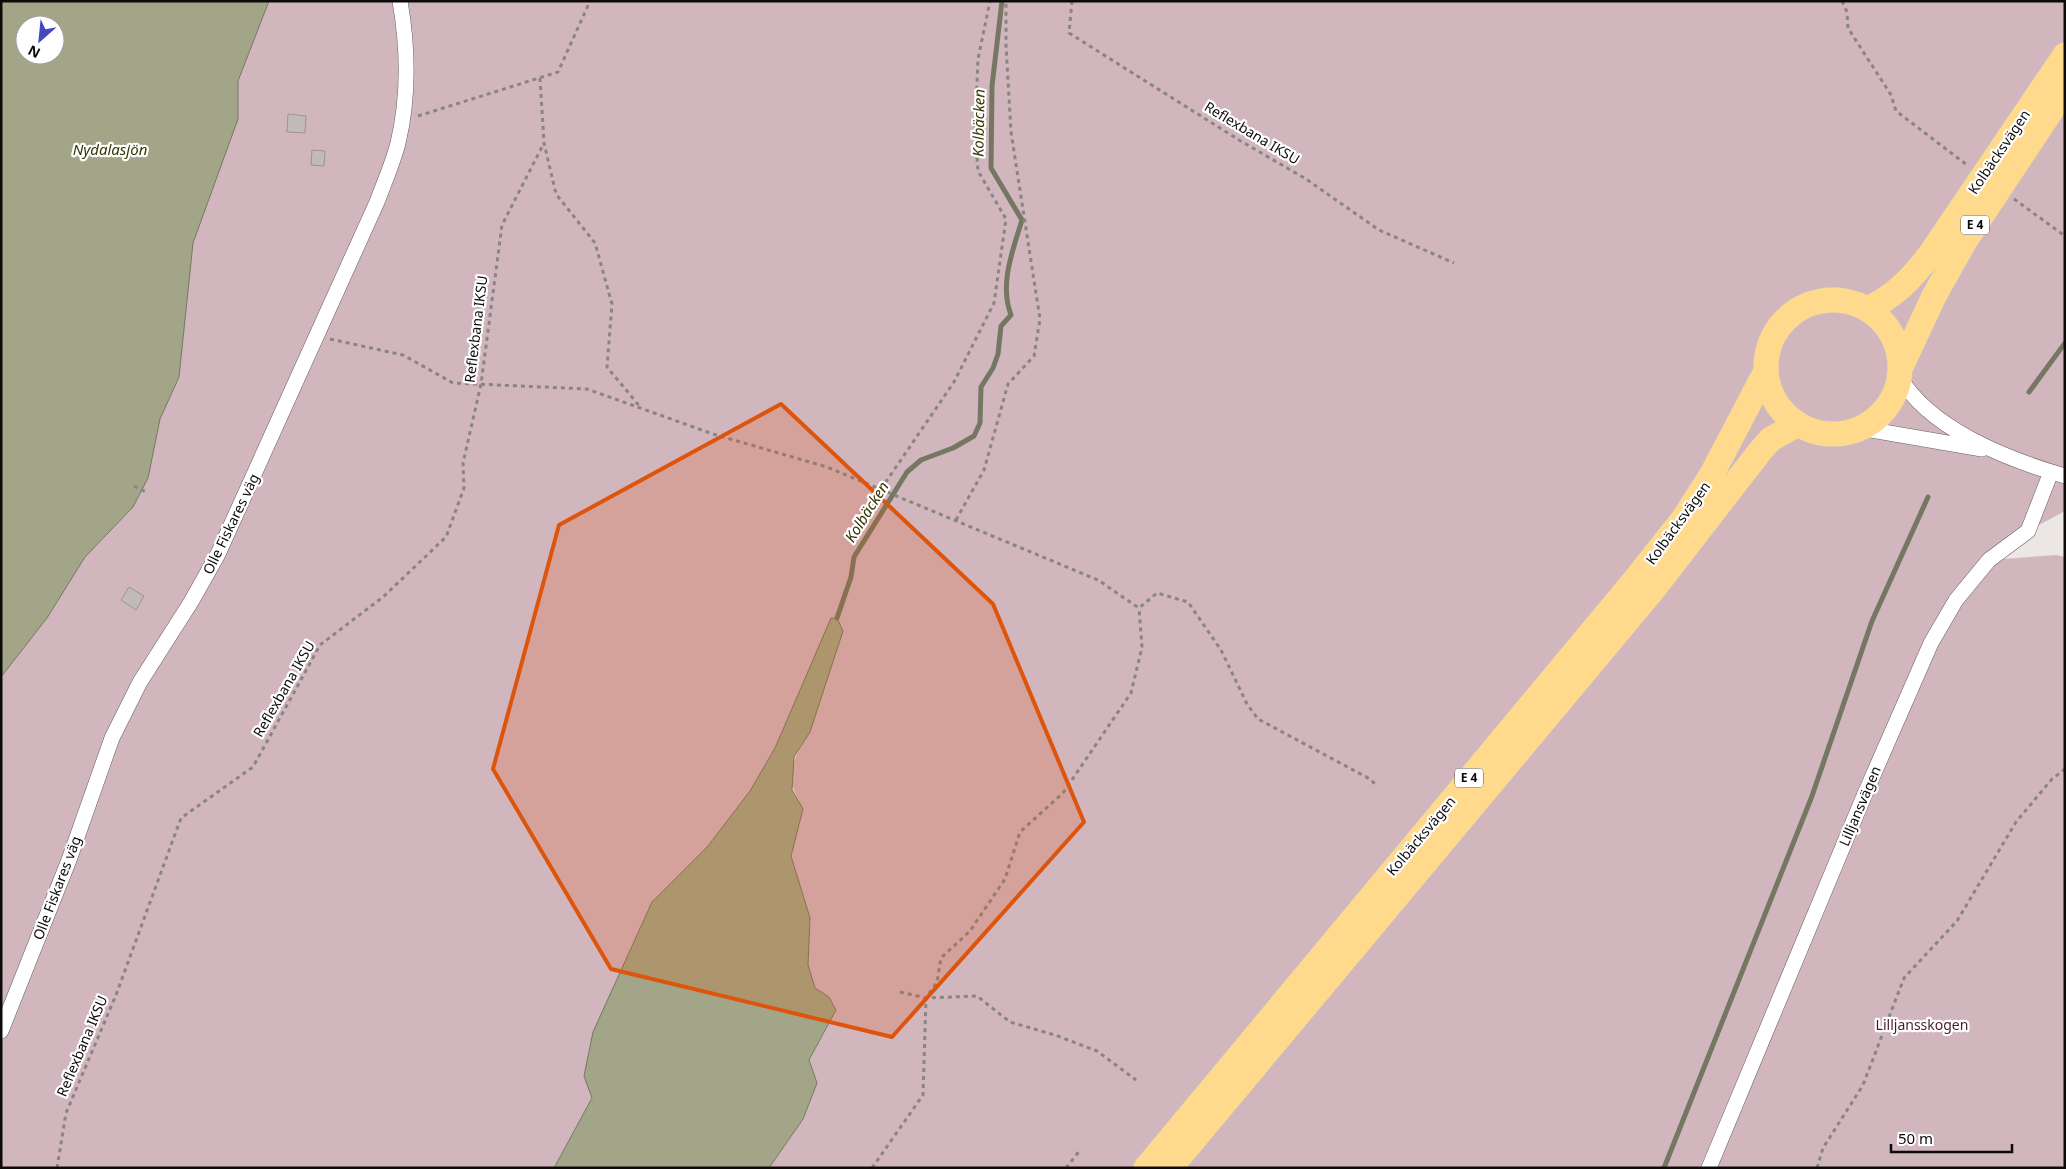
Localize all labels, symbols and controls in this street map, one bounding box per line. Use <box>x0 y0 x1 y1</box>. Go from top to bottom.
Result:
north arrow <box>15 15 65 65</box>
text: N <box>24 41 43 63</box>
water label: Kolbäcken <box>967 89 989 157</box>
street label: Reflexbana IKSU <box>1201 97 1303 169</box>
street label: Kolbäcksvägen <box>1963 106 2034 198</box>
water label: Nydalasjön <box>73 139 147 159</box>
road number: E 4 <box>1961 216 1989 234</box>
street label: Reflexbana IKSU <box>459 274 492 384</box>
street label: Olle Fiskares väg <box>198 470 263 577</box>
water label: Kolbäcken <box>840 477 893 546</box>
street label: Kolbäcksvägen <box>1641 477 1714 568</box>
street label: Reflexbana IKSU <box>248 637 319 740</box>
street label: Lilljansvägen <box>1834 763 1885 849</box>
road number: E 4 <box>1455 768 1483 788</box>
street label: Kolbäcksvägen <box>1382 792 1459 879</box>
street label: Olle Fiskares väg <box>28 833 85 943</box>
street label: Reflexbana IKSU <box>52 992 111 1099</box>
park label: Lilljansskogen <box>1876 1015 1968 1034</box>
scale bar <box>1891 1122 2012 1154</box>
text: 50 m <box>1898 1128 1933 1148</box>

